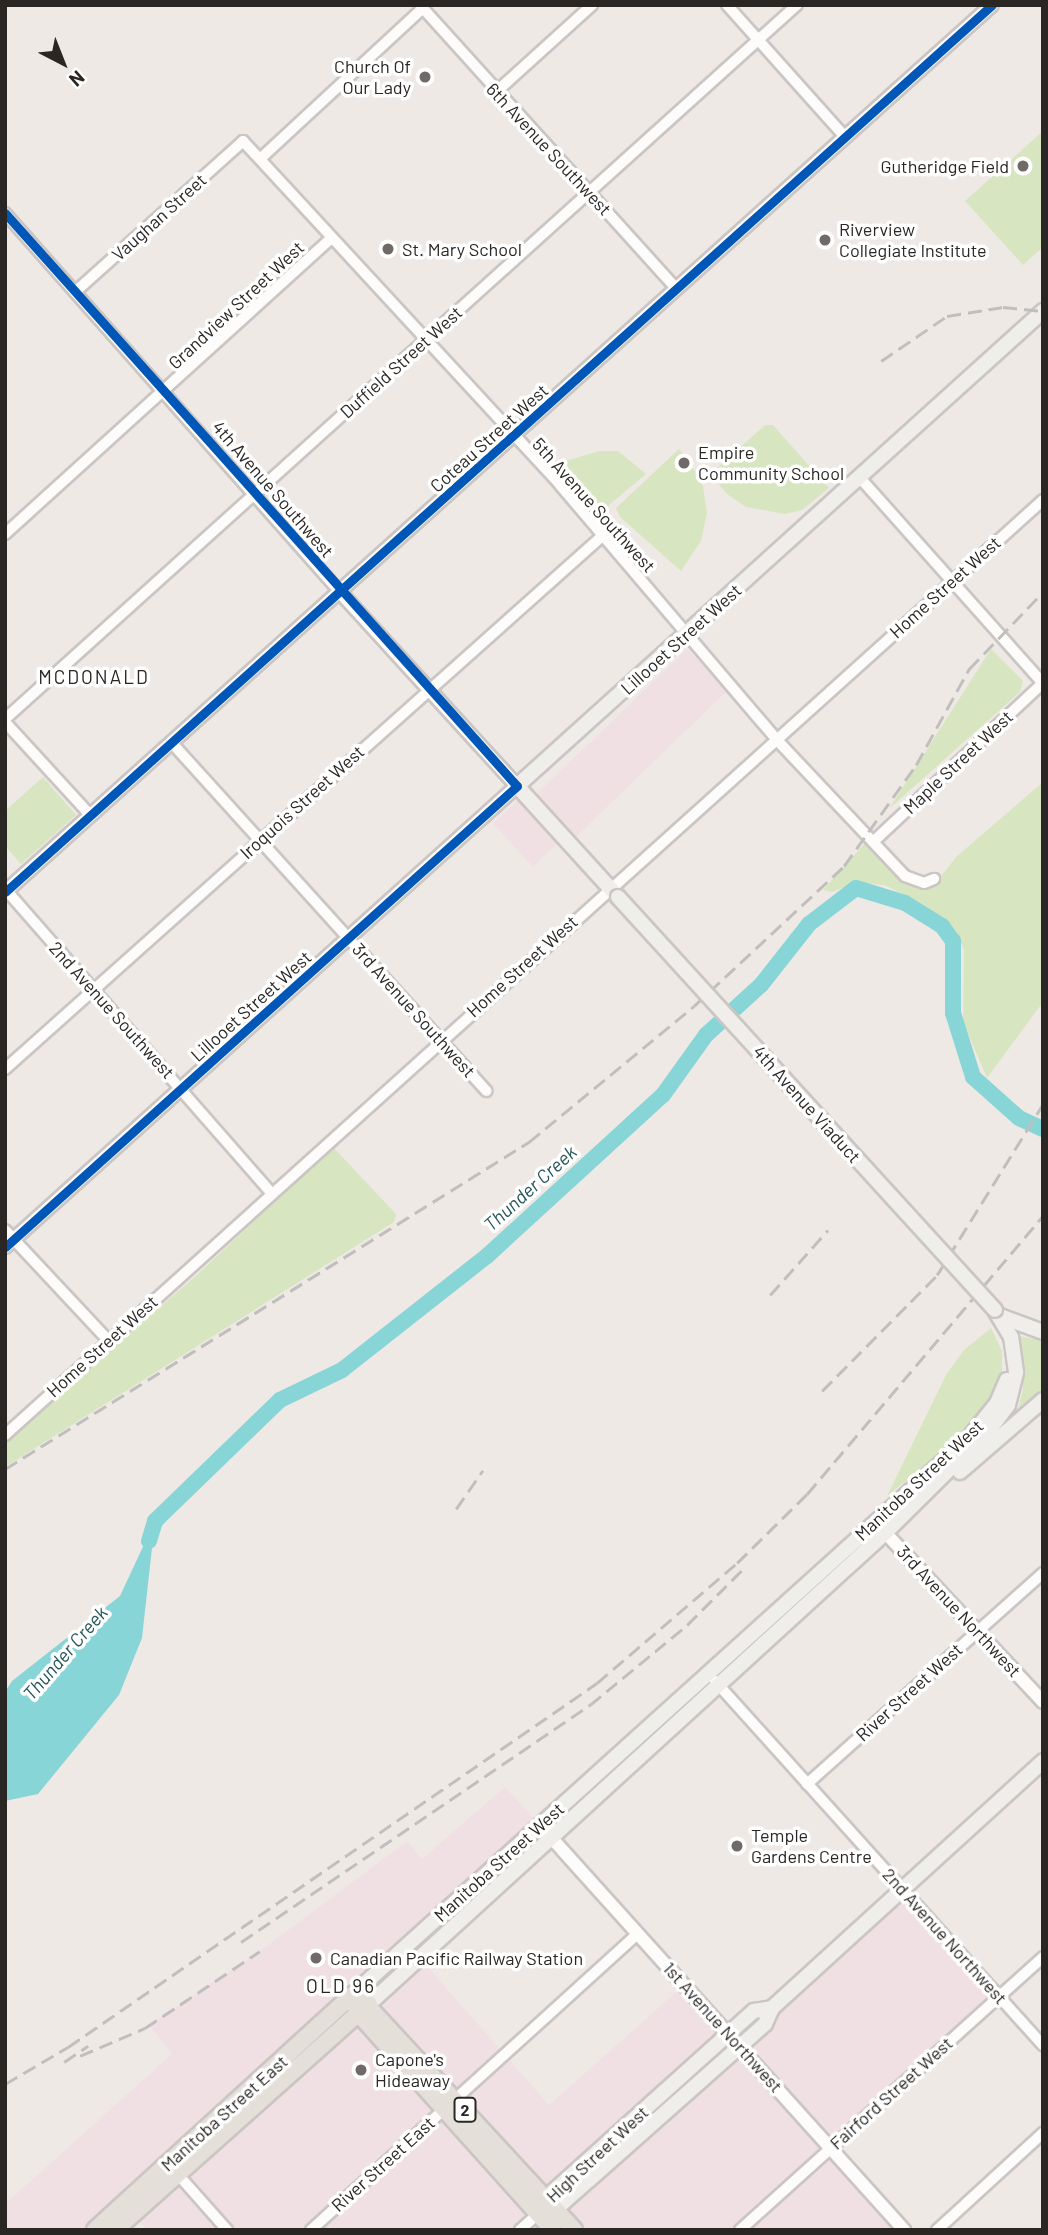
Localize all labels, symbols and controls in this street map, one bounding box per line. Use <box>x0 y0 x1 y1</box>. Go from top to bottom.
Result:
north arrow <box>28 28 98 98</box>
place label: Church Of Our Lady <box>334 56 411 98</box>
text: N <box>65 66 90 92</box>
marker: Church Of Our Lady <box>417 69 433 85</box>
street label: 6th Avenue Southwest <box>482 78 616 220</box>
place label: Gutheridge Field <box>880 155 1009 177</box>
marker: Gutheridge Field <box>1015 158 1031 174</box>
street label: Vaughan Street <box>107 169 211 265</box>
place label: Riverview Collegiate Institute <box>839 219 987 262</box>
marker: Riverview Collegiate Institute <box>817 232 833 248</box>
street label: Grandview Street West <box>164 237 308 373</box>
place label: St. Mary School <box>402 238 522 260</box>
marker: St. Mary School <box>380 241 396 257</box>
street label: Duffield Street West <box>335 301 467 423</box>
street label: Coteau Street West <box>426 379 552 497</box>
street label: 4th Avenue Southwest <box>208 416 338 562</box>
street label: 5th Avenue Southwest <box>528 433 660 577</box>
place label: Empire Community School <box>698 442 844 484</box>
marker: Empire Community School <box>676 455 692 471</box>
street label: Home Street West <box>885 532 1005 642</box>
street label: Lillooet Street West <box>616 579 746 699</box>
district label: MCDONALD <box>39 666 149 688</box>
street label: Maple Street West <box>899 706 1017 818</box>
street label: Iroquois Street West <box>236 741 368 863</box>
street label: Home Street West <box>462 911 582 1021</box>
street label: 2nd Avenue Southwest <box>45 937 179 1083</box>
street label: 3rd Avenue Southwest <box>348 938 480 1082</box>
street label: Lillooet Street West <box>186 946 316 1066</box>
street label: 4th Avenue Viaduct <box>749 1041 865 1167</box>
water label: Thunder Creek <box>479 1140 581 1236</box>
street label: Home Street West <box>42 1291 162 1401</box>
street label: Manitoba Street West <box>850 1415 988 1545</box>
street label: 3rd Avenue Northwest <box>892 1541 1026 1681</box>
water label: Thunder Creek <box>18 1601 112 1705</box>
street label: River Street West <box>851 1639 967 1745</box>
street label: Manitoba Street West <box>430 1798 568 1926</box>
place label: Temple Gardens Centre <box>751 1825 872 1868</box>
marker: Temple Gardens Centre <box>729 1838 745 1854</box>
street label: 2nd Avenue Northwest <box>878 1864 1012 2008</box>
place label: Canadian Pacific Railway Station <box>330 1947 583 1969</box>
marker: Canadian Pacific Railway Station <box>308 1950 324 1966</box>
street label: 1st Avenue Northwest <box>659 1957 787 2097</box>
district label: OLD 96 <box>307 1975 375 1997</box>
street label: Fairford Street West <box>825 2032 957 2154</box>
place label: Capone's Hideaway <box>375 2049 450 2092</box>
street label: Manitoba Street East <box>156 2050 292 2176</box>
marker: Capone's Hideaway <box>353 2062 369 2078</box>
road number: 2 <box>453 2098 477 2122</box>
street label: High Street West <box>542 2101 652 2207</box>
street label: River Street East <box>327 2112 439 2216</box>

